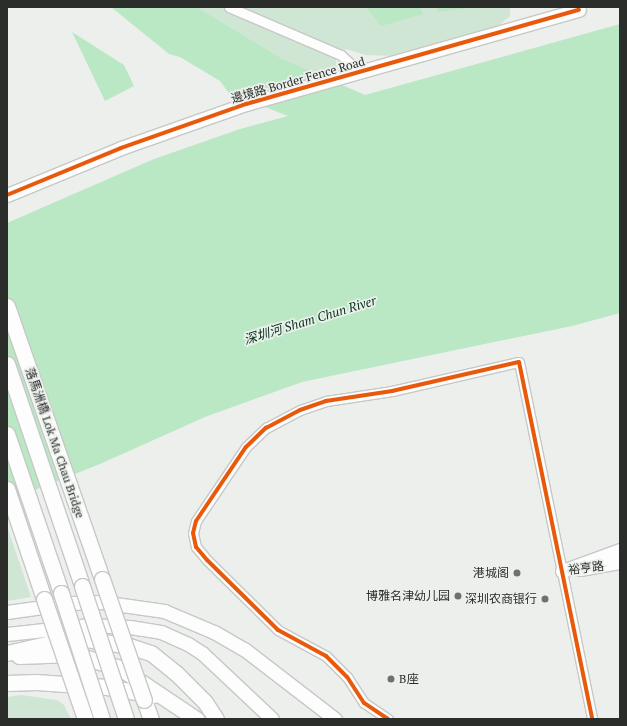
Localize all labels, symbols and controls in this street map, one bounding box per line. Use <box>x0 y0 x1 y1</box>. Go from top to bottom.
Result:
street label: 邊境路 Border Fence Road <box>229 54 367 106</box>
water label: 深圳河 Sham Chun River <box>242 292 378 348</box>
street label: 落馬洲橋 Lok Ma Chau Bridge <box>22 366 88 520</box>
street label: 裕亨路 <box>567 559 605 577</box>
place label: 港城阁 <box>473 566 509 580</box>
marker: 港城阁 <box>512 568 522 578</box>
place label: 博雅名津幼儿园 <box>366 589 450 603</box>
marker: 博雅名津幼儿园 <box>453 591 463 601</box>
place label: 深圳农商银行 <box>465 592 537 606</box>
marker: 深圳农商银行 <box>540 594 550 604</box>
place label: B座 <box>399 672 418 686</box>
marker: B座 <box>386 674 396 684</box>

